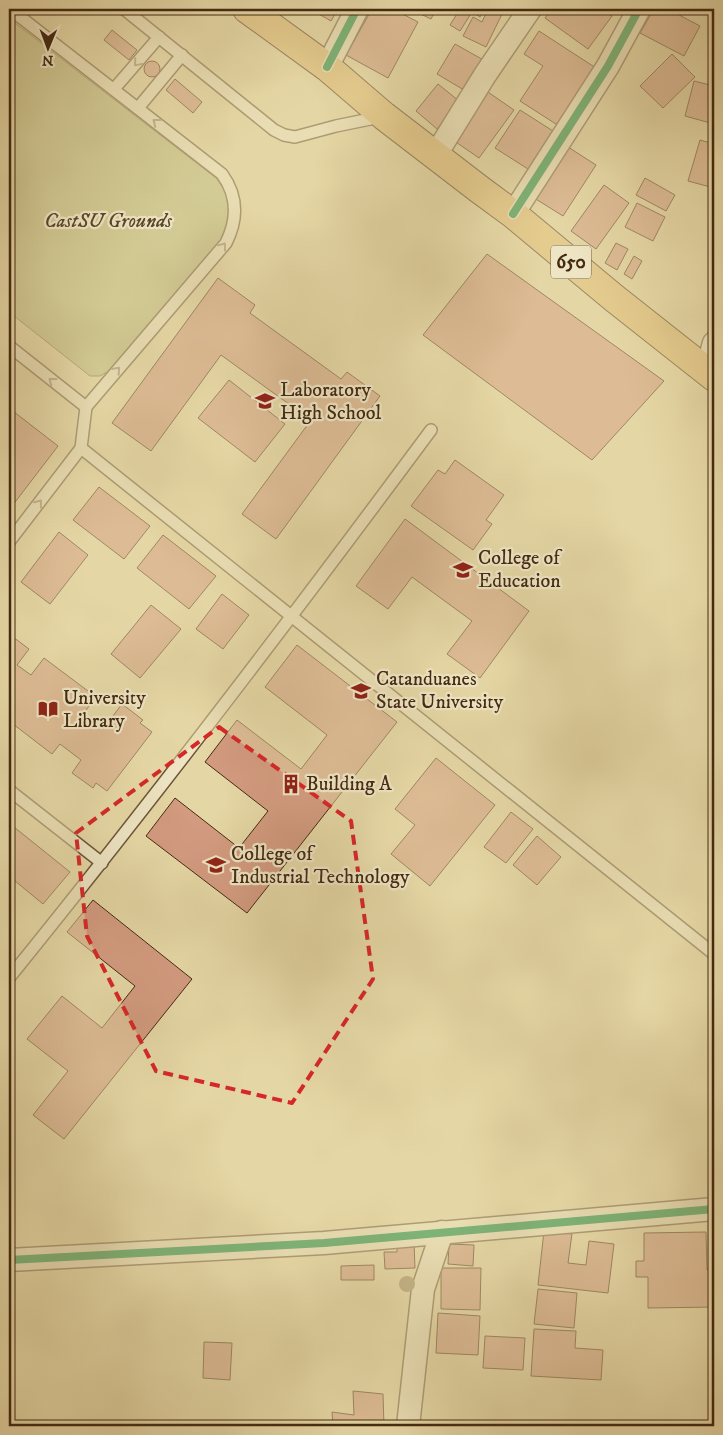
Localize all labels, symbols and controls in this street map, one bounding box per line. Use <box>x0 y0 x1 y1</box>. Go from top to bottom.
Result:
north arrow <box>22 22 72 72</box>
text: N <box>41 51 54 69</box>
one-way arrow <box>134 57 142 66</box>
one-way arrow <box>153 120 162 128</box>
park label: CastSU Grounds <box>44 209 173 234</box>
one-way arrow <box>217 243 225 252</box>
road number: 650 <box>551 246 591 278</box>
one-way arrow <box>112 367 121 376</box>
one-way arrow <box>49 378 58 386</box>
place label: Laboratory High School <box>280 378 381 426</box>
school or university icon: Laboratory High School <box>254 390 276 412</box>
one-way arrow <box>33 500 41 509</box>
place label: College of Education <box>478 546 563 594</box>
school or university icon: College of Education <box>452 559 474 581</box>
place label: Catanduanes State University <box>376 667 504 715</box>
school or university icon: Catanduanes State University <box>350 680 372 702</box>
place label: University Library <box>63 686 146 734</box>
library icon: University Library <box>37 698 59 720</box>
place label: Building A <box>306 772 392 797</box>
building icon: Building A <box>280 773 302 795</box>
place label: College of Industrial Technology <box>231 842 410 890</box>
school or university icon: College of Industrial Technology <box>205 854 227 876</box>

